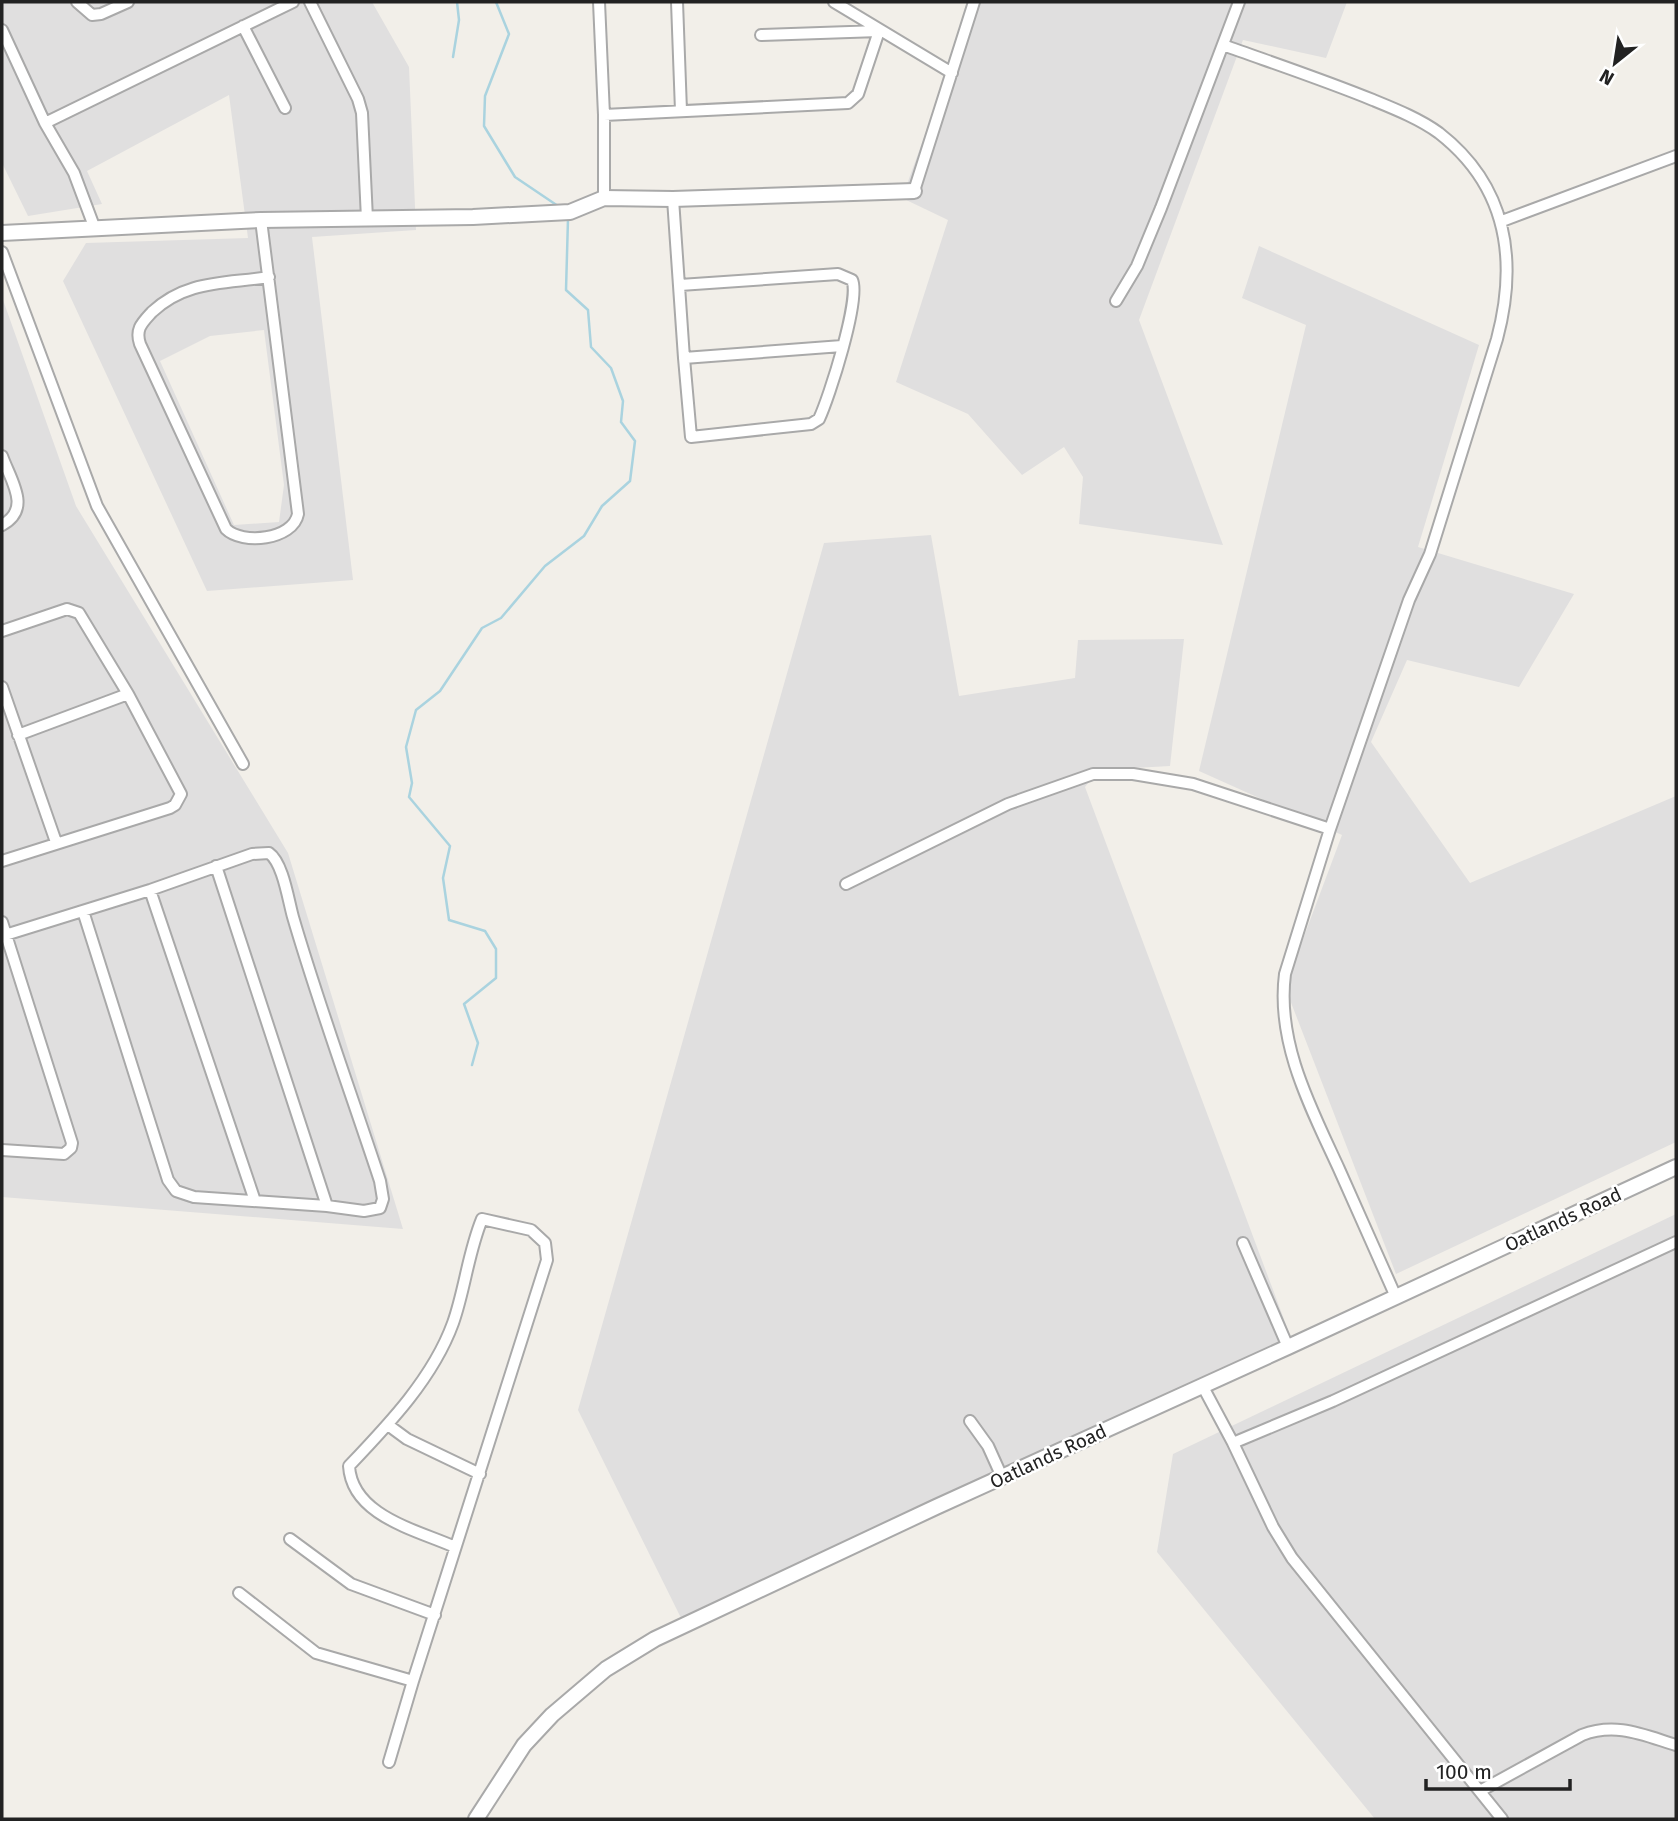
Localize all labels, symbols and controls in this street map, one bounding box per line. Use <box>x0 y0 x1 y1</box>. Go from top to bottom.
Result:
north arrow <box>1580 28 1650 98</box>
text: N <box>1596 64 1618 90</box>
street label: Oatlands Road <box>1501 1182 1625 1257</box>
street label: Oatlands Road <box>986 1419 1110 1494</box>
scale bar <box>1426 1748 1570 1792</box>
text: 100 m <box>1436 1759 1492 1785</box>

